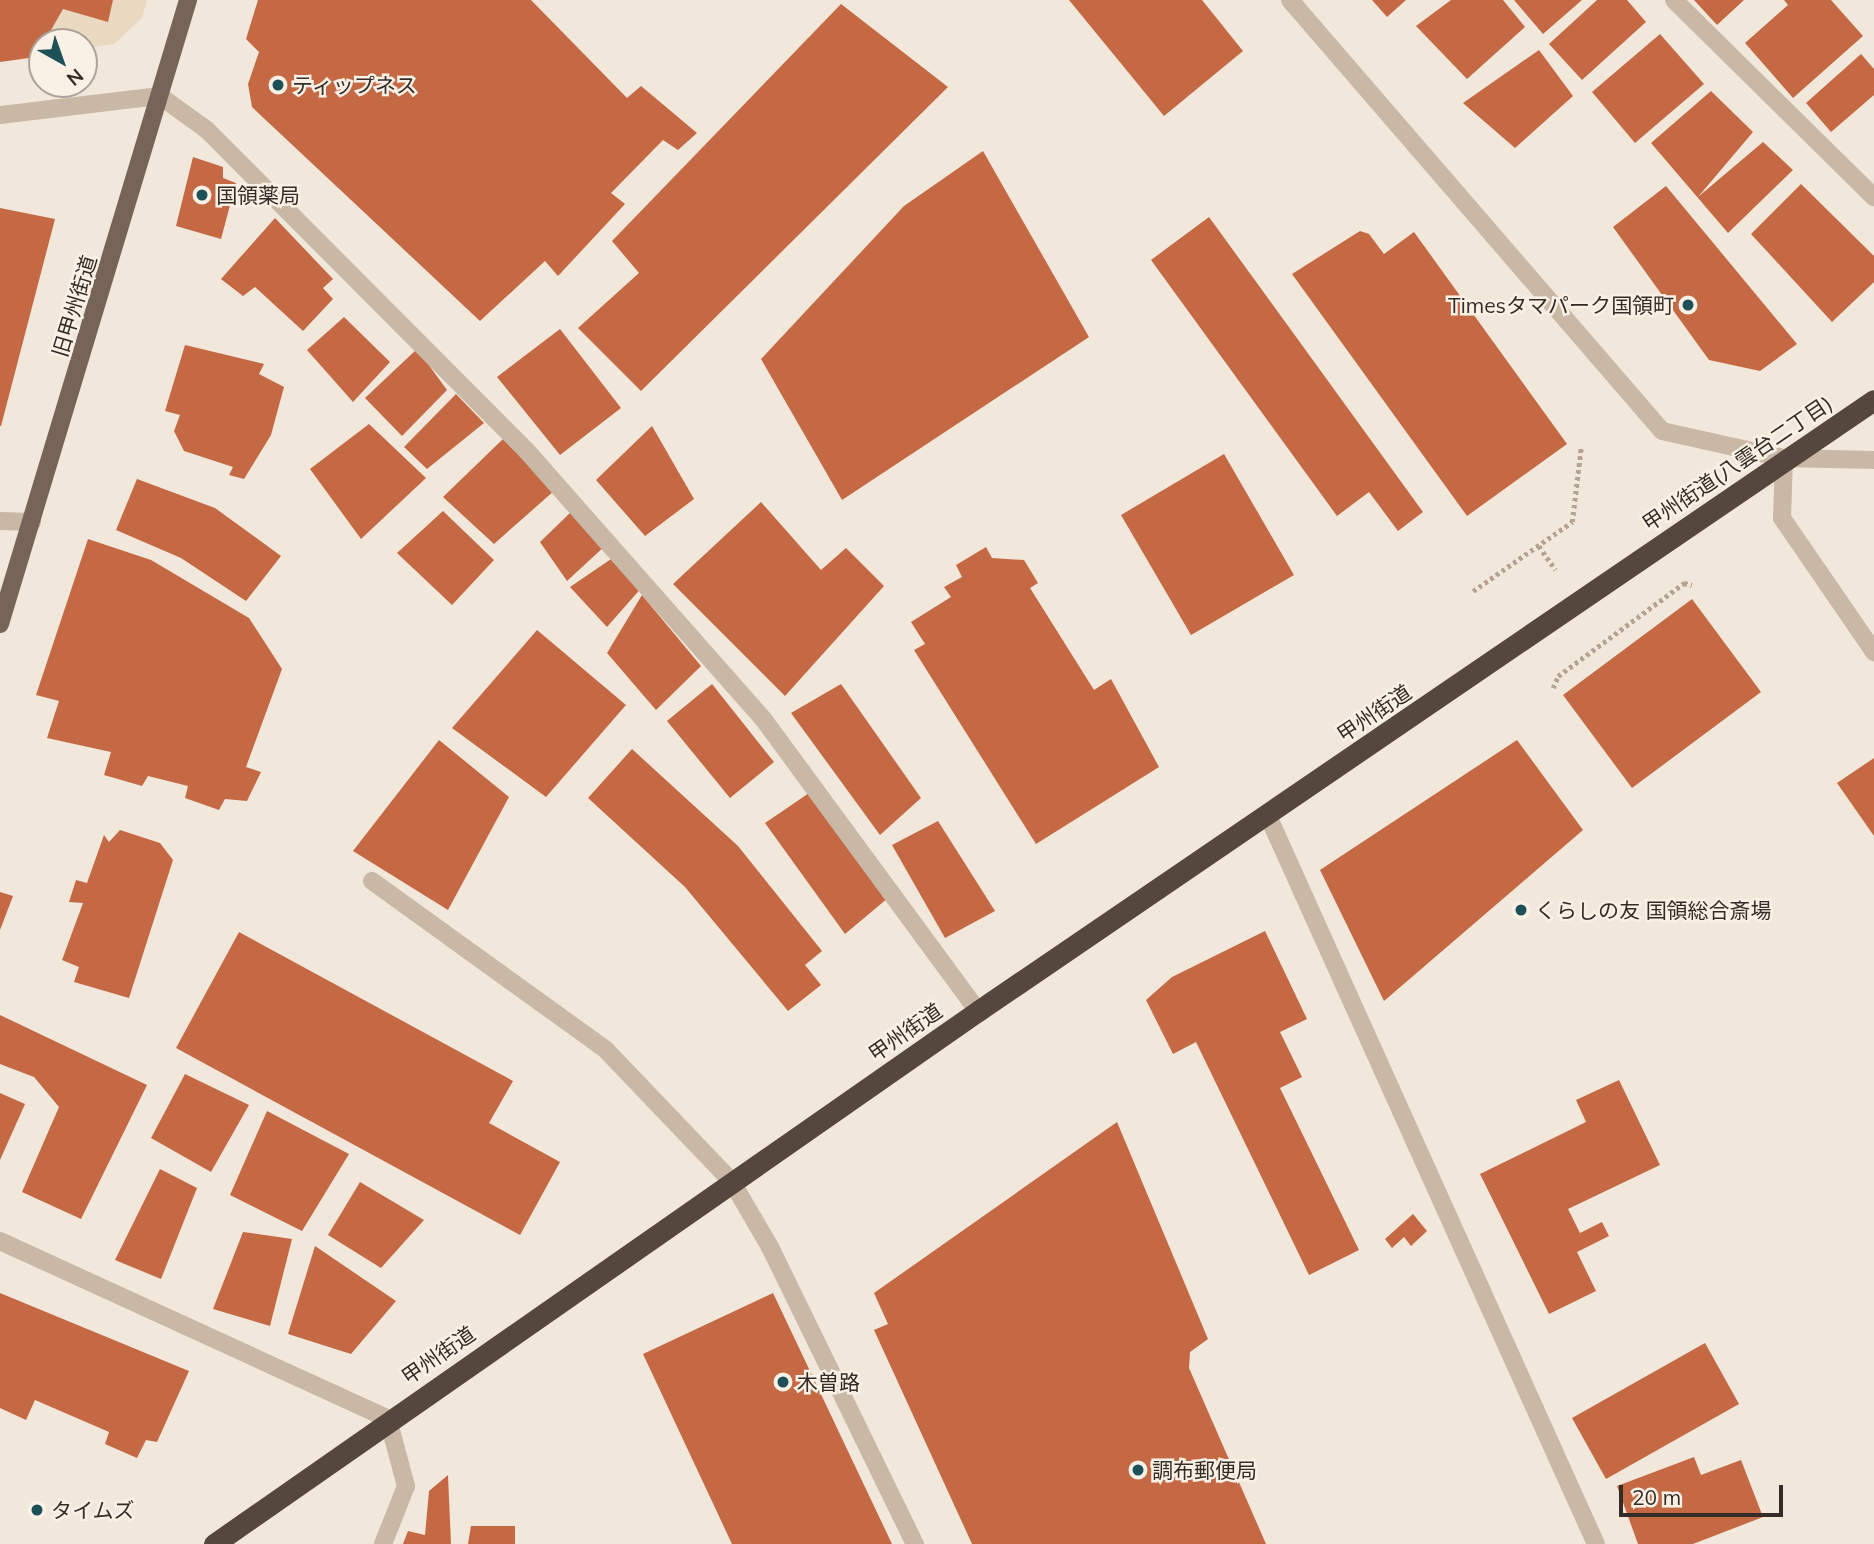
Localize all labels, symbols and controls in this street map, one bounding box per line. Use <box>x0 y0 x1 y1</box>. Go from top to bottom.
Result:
north arrow <box>28 28 98 98</box>
text: N <box>62 64 88 91</box>
place label: ティップネス <box>292 72 418 98</box>
marker: ティップネス <box>270 77 286 93</box>
place label: 国領薬局 <box>216 182 300 208</box>
marker: 国領薬局 <box>194 187 210 203</box>
street label: 旧甲州街道 <box>47 252 101 360</box>
place label: Timesタマパーク国領町 <box>1448 292 1674 318</box>
marker: Timesタマパーク国領町 <box>1680 297 1696 313</box>
street label: 甲州街道(八雲台二丁目) <box>1637 390 1837 536</box>
street label: 甲州街道 <box>1332 679 1416 747</box>
place label: くらしの友 国領総合斎場 <box>1535 897 1771 923</box>
marker: くらしの友 国領総合斎場 <box>1513 902 1529 918</box>
street label: 甲州街道 <box>863 998 947 1066</box>
street label: 甲州街道 <box>396 1321 480 1389</box>
place label: 木曽路 <box>797 1369 860 1395</box>
marker: 木曽路 <box>775 1374 791 1390</box>
place label: 調布郵便局 <box>1152 1457 1257 1483</box>
marker: 調布郵便局 <box>1130 1462 1146 1478</box>
scale bar <box>1622 1470 1786 1514</box>
text: 20 m <box>1632 1484 1681 1510</box>
place label: タイムズ <box>51 1497 135 1523</box>
marker: タイムズ <box>29 1502 45 1518</box>

